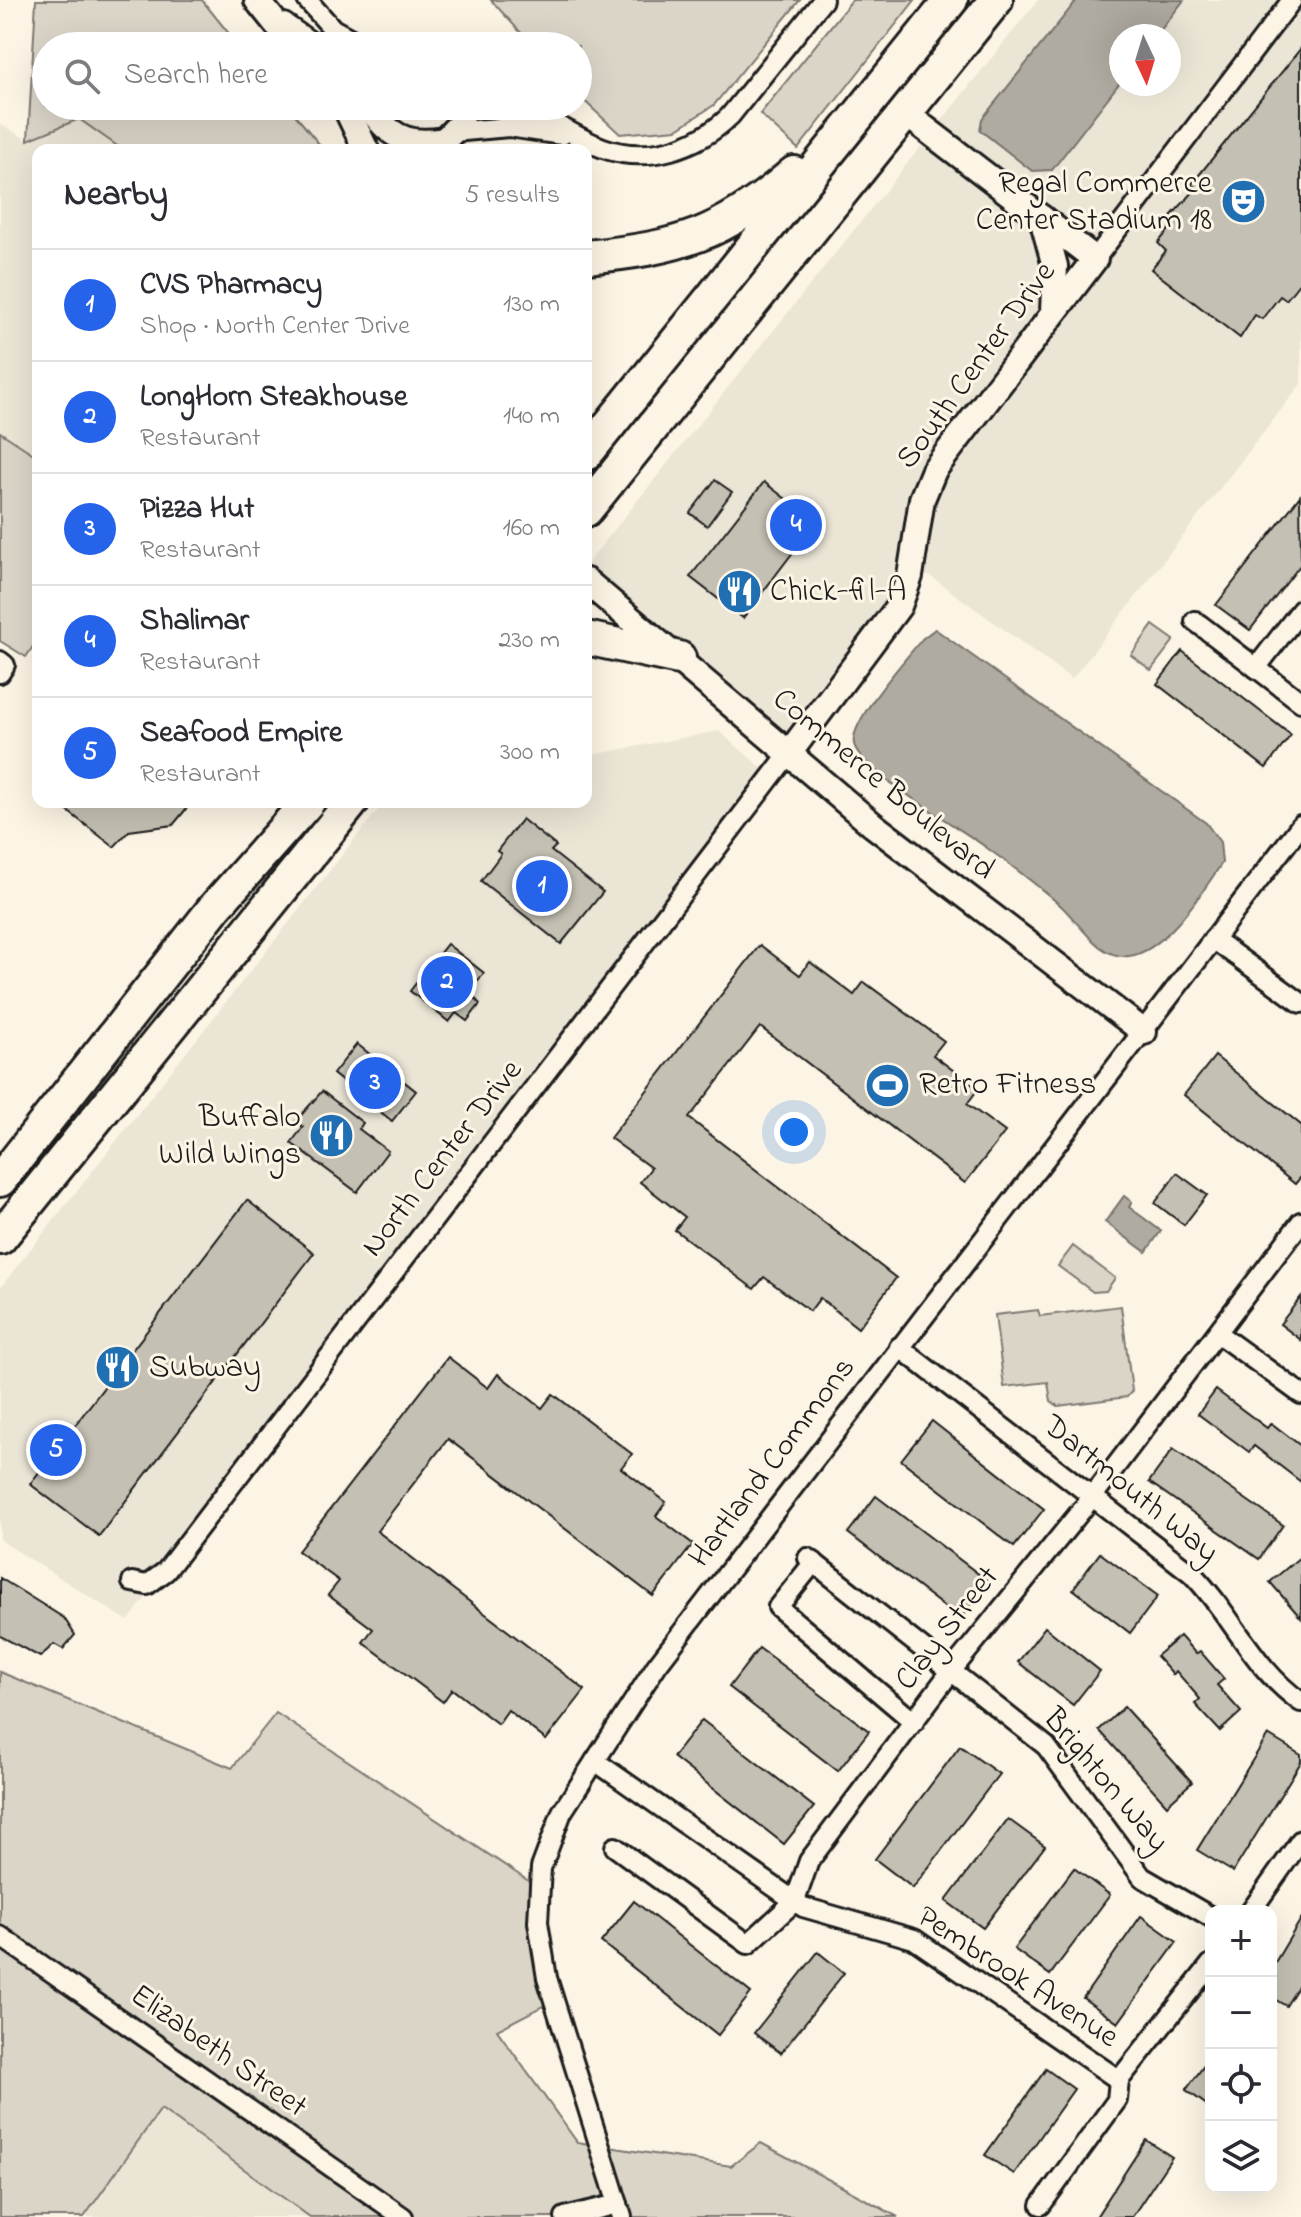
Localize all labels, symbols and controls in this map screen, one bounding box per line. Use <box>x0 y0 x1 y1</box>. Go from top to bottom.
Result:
north arrow <box>1109 24 1181 96</box>
search box <box>32 32 592 120</box>
icon: search <box>60 54 104 98</box>
text: Search here <box>124 54 268 98</box>
place label: Regal Commerce Center Stadium 18 <box>976 161 1213 245</box>
text: Nearby <box>64 171 168 221</box>
text: 5 results <box>465 177 560 215</box>
theatre icon: Regal Commerce Center Stadium 18 <box>1219 178 1267 226</box>
street label: South Center Drive <box>885 252 1069 480</box>
text: CVS Pharmacy <box>140 264 322 308</box>
text: 1 <box>86 286 94 324</box>
text: 130 m <box>503 286 560 324</box>
text: Shop · North Center Drive <box>140 308 410 346</box>
text: LongHorn Steakhouse <box>140 376 407 420</box>
text: 2 <box>84 398 96 436</box>
text: 140 m <box>503 398 560 436</box>
text: Restaurant <box>140 420 260 458</box>
text: Pizza Hut <box>140 488 254 532</box>
pin: 4 <box>770 495 822 555</box>
text: 3 <box>85 510 95 548</box>
text: 160 m <box>502 510 560 548</box>
text: Restaurant <box>140 532 260 570</box>
restaurant icon: Chick-fil-A <box>715 568 763 616</box>
place label: Chick-fil-A <box>770 569 906 616</box>
text: Shalimar <box>140 600 249 644</box>
text: 4 <box>85 622 95 660</box>
text: 230 m <box>498 622 560 660</box>
text: Restaurant <box>140 644 260 682</box>
street label: Commerce Boulevard <box>761 678 1005 892</box>
text: Seafood Empire <box>140 712 343 756</box>
text: 5 <box>83 734 97 772</box>
text: 300 m <box>500 734 560 772</box>
text: Restaurant <box>140 756 260 794</box>
pin: 1 <box>516 856 568 916</box>
pin: 2 <box>421 952 473 1012</box>
street label: North Center Drive <box>351 1050 536 1268</box>
pin: 3 <box>349 1053 401 1113</box>
sports icon: Retro Fitness <box>864 1061 912 1109</box>
place label: Retro Fitness <box>919 1062 1096 1109</box>
place label: Buffalo Wild Wings <box>159 1095 301 1179</box>
restaurant icon: Buffalo Wild Wings <box>308 1112 356 1160</box>
your location <box>774 1112 814 1152</box>
restaurant icon: Subway <box>94 1344 142 1392</box>
place label: Subway <box>149 1345 261 1392</box>
street label: Hartland Commons <box>678 1348 868 1578</box>
street label: Dartmouth Way <box>1031 1403 1228 1576</box>
pin: 5 <box>30 1420 82 1480</box>
street label: Clay Street <box>884 1557 1012 1701</box>
street label: Brighton Way <box>1030 1697 1180 1864</box>
street label: Pembrook Avenue <box>907 1895 1128 2061</box>
map controls <box>1205 1905 1277 2193</box>
button: + <box>1205 1905 1277 1977</box>
street label: Elizabeth Street <box>120 1973 316 2131</box>
button: − <box>1205 1977 1277 2049</box>
button: locate <box>1205 2049 1277 2121</box>
button: layers <box>1205 2121 1277 2193</box>

